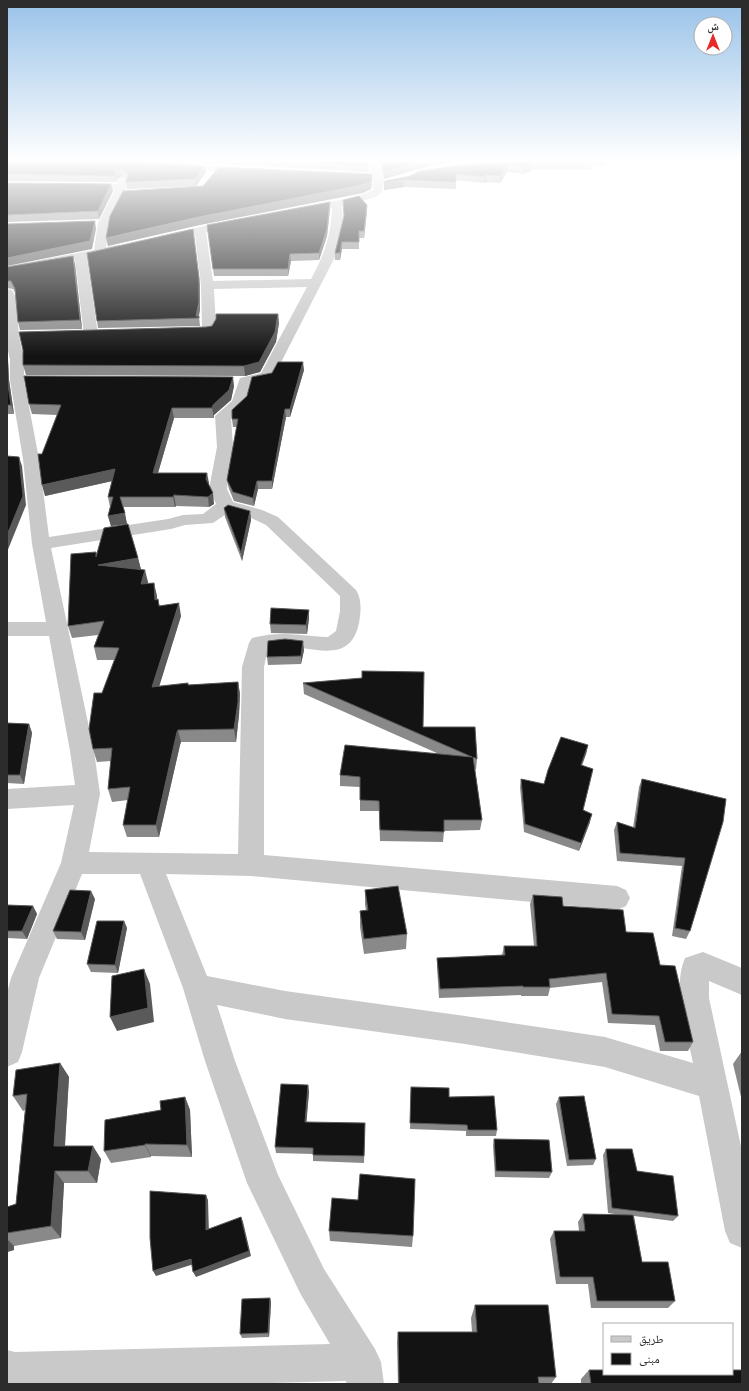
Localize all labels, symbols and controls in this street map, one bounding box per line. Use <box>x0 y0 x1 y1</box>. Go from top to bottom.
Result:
north arrow <box>693 16 733 56</box>
text: ش <box>707 20 719 34</box>
legend <box>603 1323 733 1375</box>
text: طريق <box>639 1332 664 1347</box>
text: مبنى <box>639 1352 660 1367</box>

